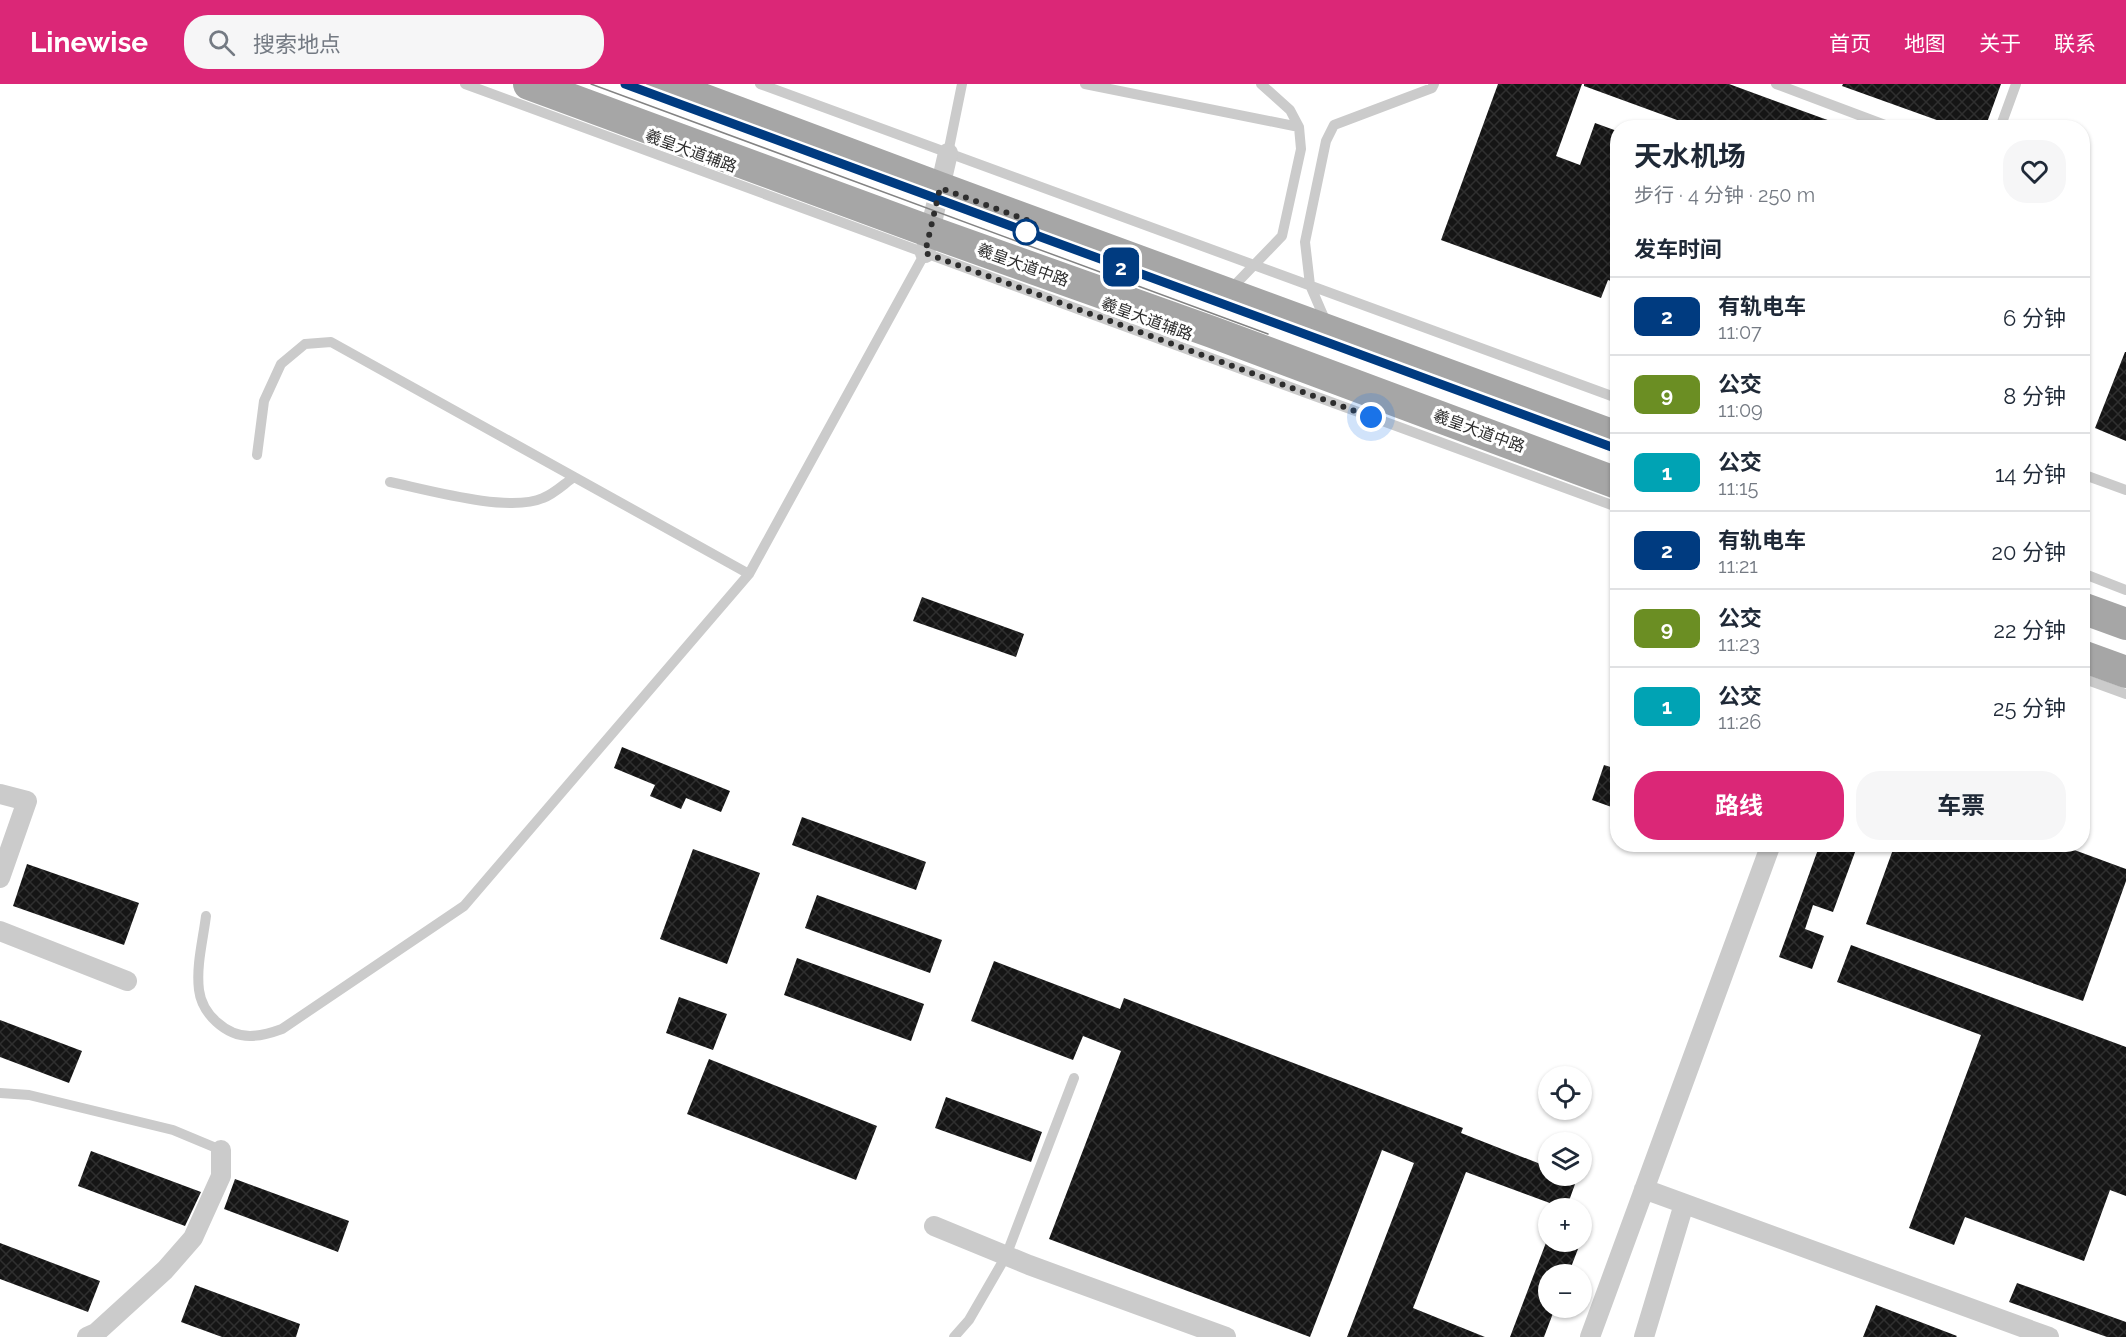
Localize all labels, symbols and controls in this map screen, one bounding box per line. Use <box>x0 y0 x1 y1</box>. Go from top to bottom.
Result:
search box <box>184 15 604 69</box>
text: Linewise <box>30 26 148 59</box>
icon: search <box>205 26 238 59</box>
text: 搜索地点 <box>253 31 341 57</box>
text: 首页 <box>1829 31 1871 56</box>
text: 地图 <box>1904 31 1946 56</box>
text: 关于 <box>1979 31 2021 56</box>
text: 联系 <box>2054 31 2096 56</box>
street label: 羲皇大道辅路 <box>643 126 739 176</box>
text: 天水机场 <box>1634 140 1746 173</box>
button: heart <box>2003 140 2066 203</box>
text: 步行 · 4 分钟 · 250 m <box>1634 183 1815 207</box>
unlabelled marker <box>1013 219 1039 245</box>
text: 发车时间 <box>1634 236 1722 262</box>
street label: 羲皇大道中路 <box>975 240 1071 290</box>
line badge: 2 <box>1102 248 1140 286</box>
text: 2 <box>1115 255 1127 280</box>
text: 有轨电车 <box>1718 293 1806 319</box>
street label: 羲皇大道辅路 <box>1099 294 1195 344</box>
text: 2 <box>1661 304 1673 329</box>
text: 6 分钟 <box>2003 305 2066 331</box>
text: 11:07 <box>1718 320 1762 344</box>
text: 公交 <box>1718 371 1762 397</box>
text: 9 <box>1661 382 1673 407</box>
text: 8 分钟 <box>2003 383 2066 409</box>
text: 11:09 <box>1718 398 1763 422</box>
your location <box>1356 402 1386 432</box>
street label: 羲皇大道中路 <box>1431 406 1527 456</box>
text: 公交 <box>1718 449 1762 475</box>
text: 1 <box>1662 460 1672 485</box>
text: 14 分钟 <box>1995 461 2066 487</box>
text: 11:15 <box>1718 476 1758 500</box>
text: 有轨电车 <box>1718 527 1806 553</box>
text: 2 <box>1661 538 1673 563</box>
text: 20 分钟 <box>1991 539 2066 565</box>
text: 11:21 <box>1718 554 1758 578</box>
text: 公交 <box>1718 605 1762 631</box>
text: 9 <box>1661 616 1673 641</box>
text: 22 分钟 <box>1993 617 2066 643</box>
text: 11:23 <box>1718 632 1760 656</box>
text: 公交 <box>1718 683 1762 709</box>
text: 1 <box>1662 694 1672 719</box>
text: 25 分钟 <box>1993 695 2066 721</box>
text: 11:26 <box>1718 710 1761 734</box>
button: 路线 <box>1634 771 1844 840</box>
button: 车票 <box>1856 771 2066 840</box>
map controls <box>1538 1066 1592 1318</box>
button: locate <box>1538 1066 1592 1120</box>
button: layers <box>1538 1132 1592 1186</box>
button: + <box>1538 1198 1592 1252</box>
button: − <box>1538 1264 1592 1318</box>

